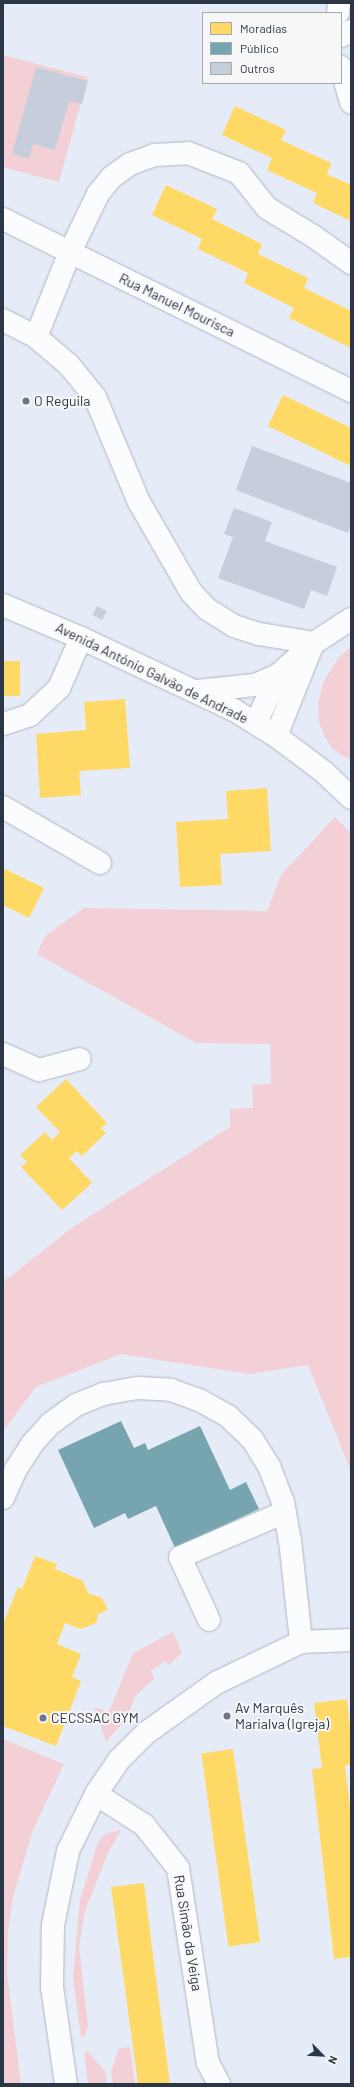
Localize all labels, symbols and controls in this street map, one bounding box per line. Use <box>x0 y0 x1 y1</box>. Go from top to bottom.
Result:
legend <box>202 12 342 84</box>
text: Moradias <box>240 21 287 35</box>
text: Público <box>240 41 279 55</box>
text: Outros <box>240 61 275 75</box>
street label: Rua Manuel Mourisca <box>116 270 238 340</box>
place label: O Reguila <box>34 393 90 409</box>
marker: O Reguila <box>21 396 31 406</box>
street label: Avenida António Galvão de Andrade <box>53 619 251 727</box>
place label: Av Marquês Marialva (Igreja) <box>235 1700 329 1732</box>
place label: CECSSAC GYM <box>51 1710 139 1726</box>
marker: Av Marquês Marialva (Igreja) <box>222 1711 232 1721</box>
marker: CECSSAC GYM <box>38 1713 48 1723</box>
street label: Rua Simão da Veiga <box>171 1874 205 1992</box>
north arrow <box>302 2035 342 2075</box>
text: N <box>326 2054 341 2066</box>

